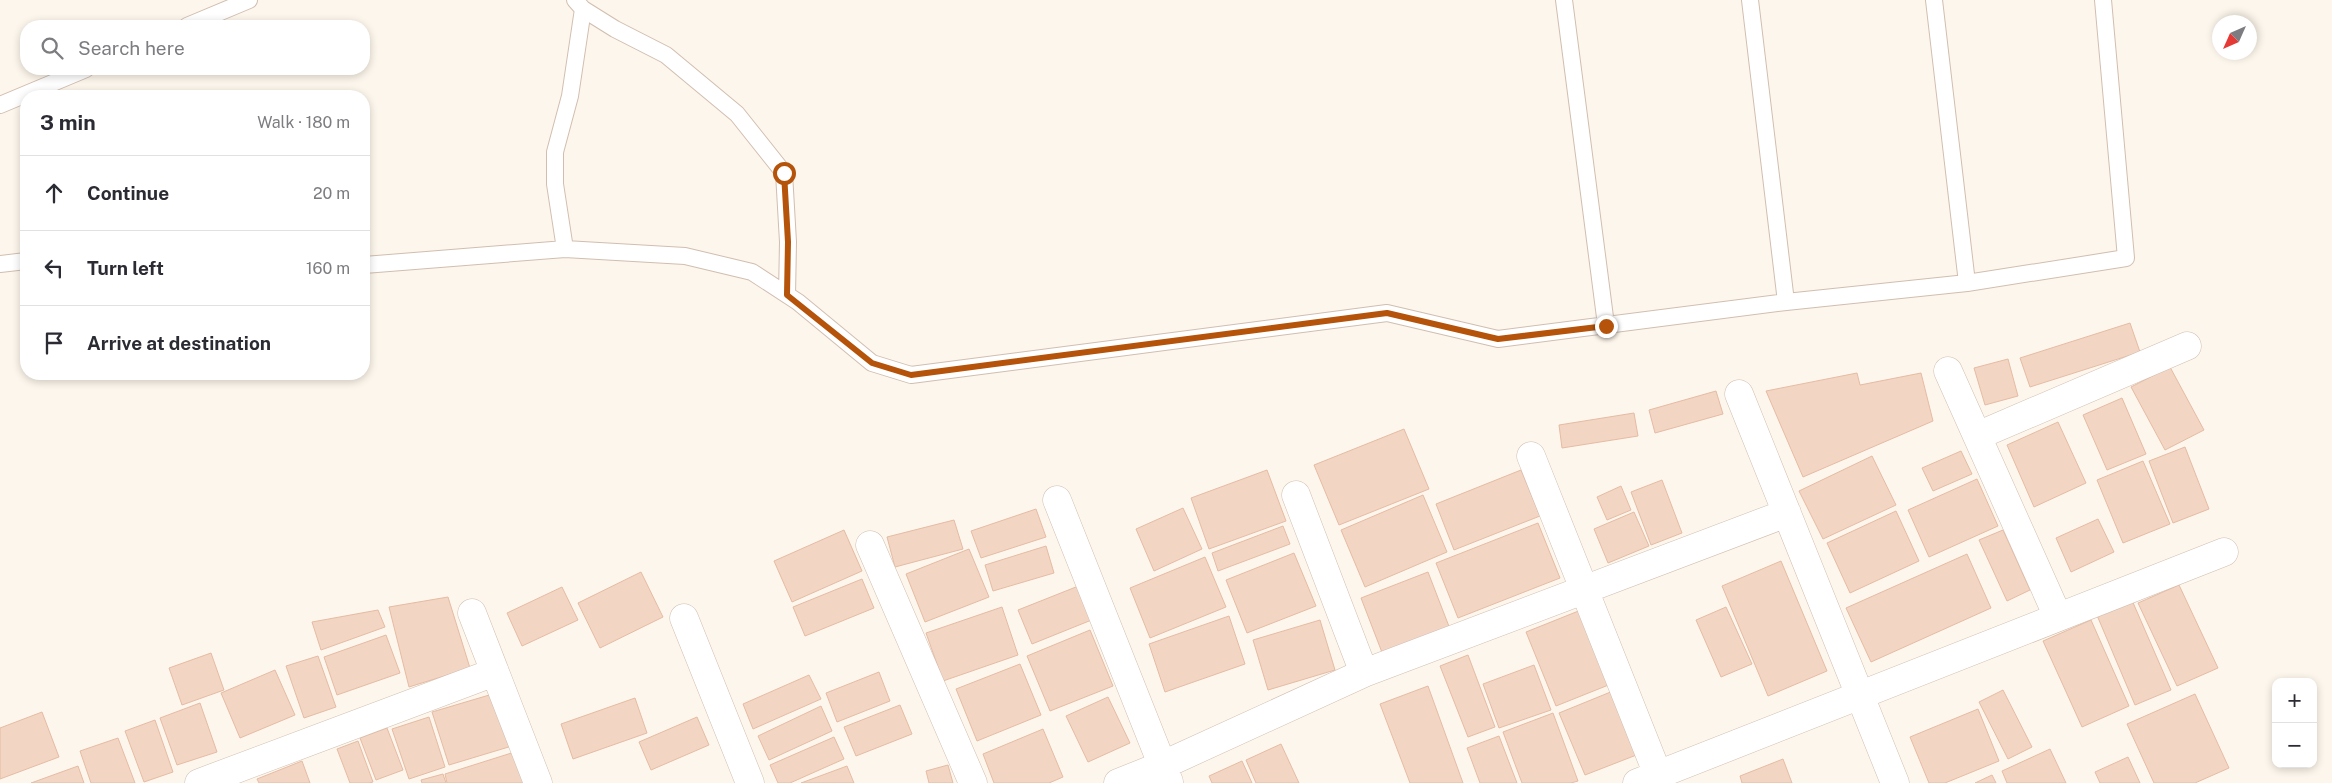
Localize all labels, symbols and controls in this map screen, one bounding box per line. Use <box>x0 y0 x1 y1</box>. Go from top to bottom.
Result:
north arrow <box>2212 15 2257 60</box>
search box <box>20 20 370 75</box>
icon: search <box>38 34 66 62</box>
text: Search here <box>78 37 185 59</box>
text: 3 min <box>40 110 96 135</box>
text: Walk · 180 m <box>257 113 350 132</box>
route start <box>773 162 796 185</box>
icon: ahead <box>40 179 68 207</box>
text: Continue <box>87 182 169 204</box>
text: 20 m <box>313 184 350 203</box>
icon: left <box>40 254 68 282</box>
text: Turn left <box>87 257 164 279</box>
text: 160 m <box>306 259 350 278</box>
route end <box>1595 315 1618 338</box>
icon: arrive <box>40 329 68 357</box>
text: Arrive at destination <box>87 332 271 354</box>
map controls <box>2272 678 2317 768</box>
button: + <box>2272 678 2317 723</box>
button: − <box>2272 723 2317 768</box>

